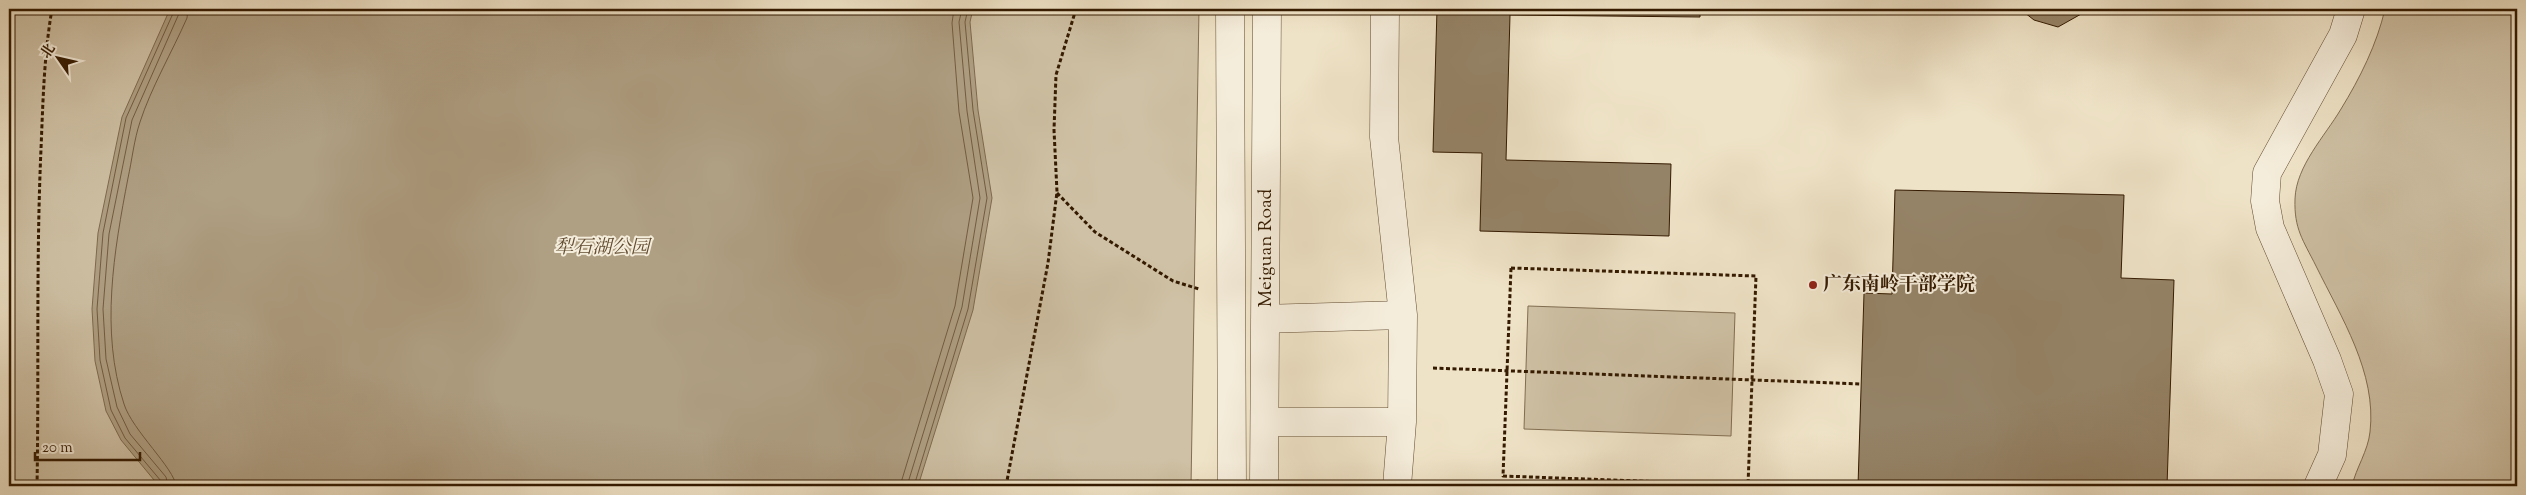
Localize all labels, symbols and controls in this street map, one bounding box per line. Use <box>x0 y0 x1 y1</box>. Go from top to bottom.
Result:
north arrow <box>32 32 82 82</box>
text: 北 <box>37 40 61 63</box>
street label: Meiguan Road <box>1253 189 1280 307</box>
park label: 犁石湖公园 <box>554 235 652 262</box>
place label: 广东南岭干部学院 <box>1823 272 1975 299</box>
marker: 广东南岭干部学院 <box>1807 279 1819 291</box>
scale bar <box>35 430 140 462</box>
text: 20 m <box>42 438 73 459</box>

